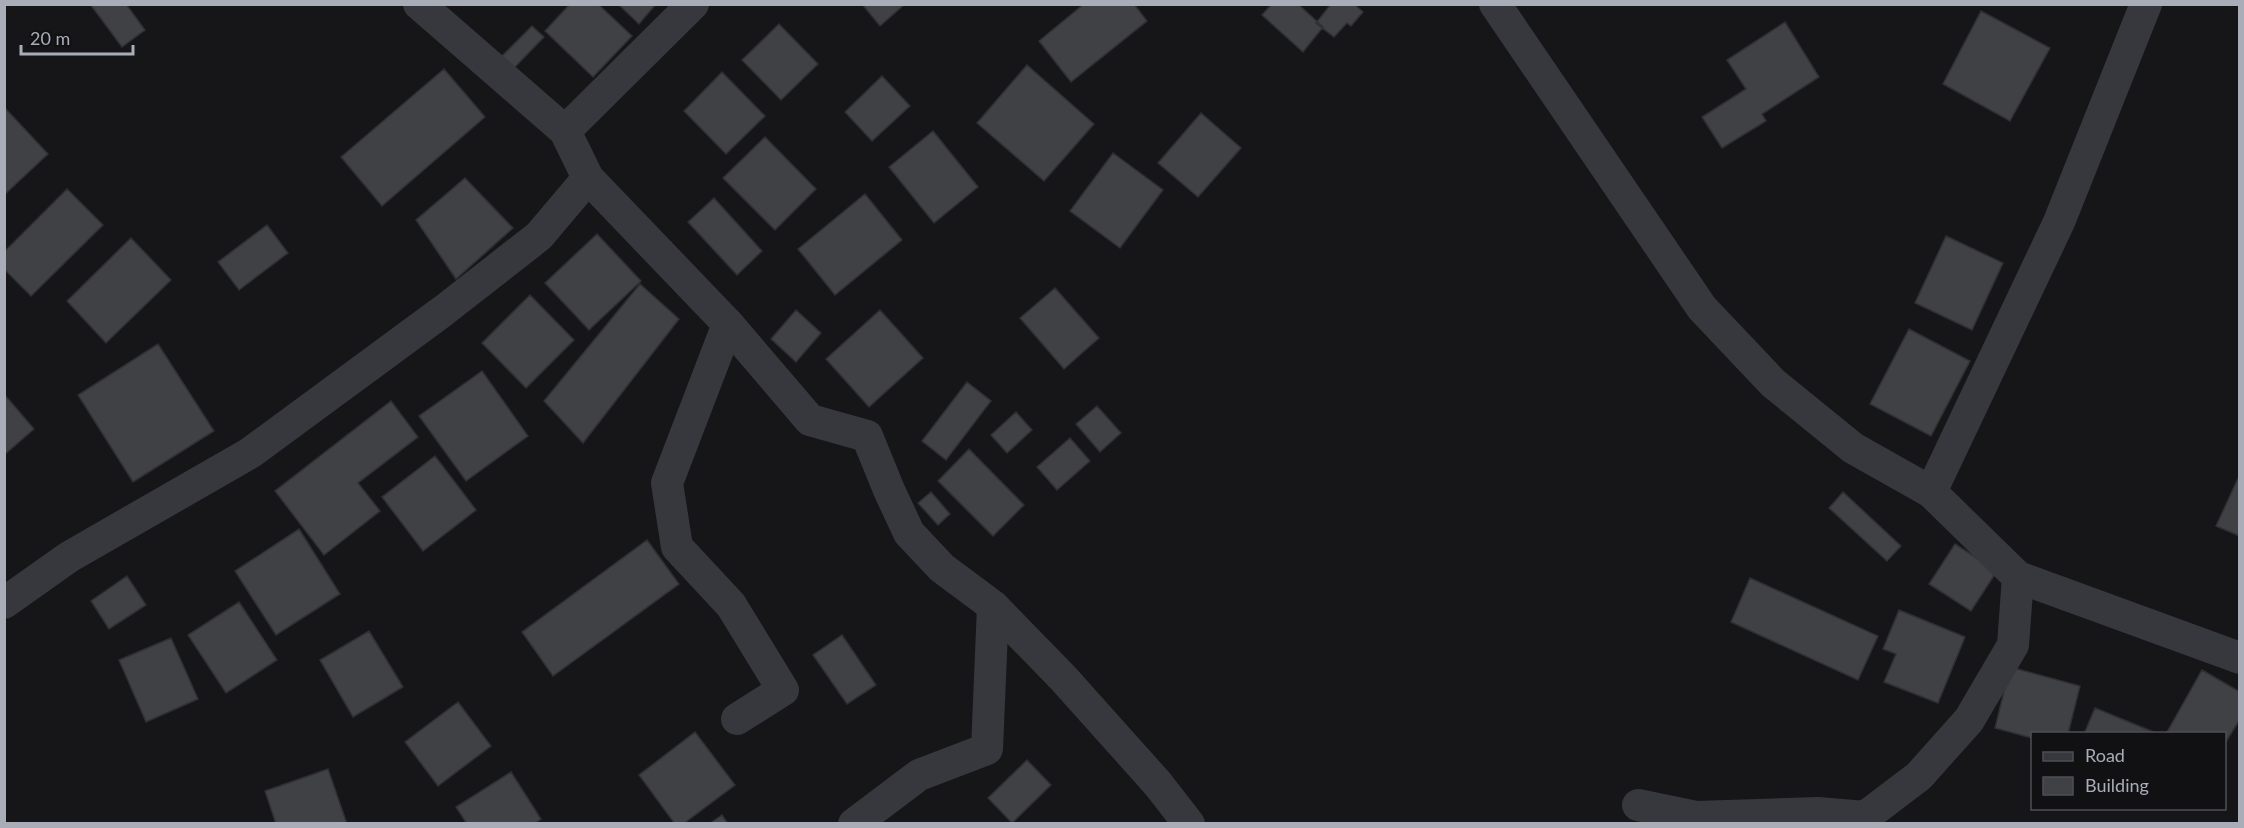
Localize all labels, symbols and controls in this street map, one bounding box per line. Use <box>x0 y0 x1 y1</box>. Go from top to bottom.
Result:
scale bar <box>21 18 134 56</box>
text: 20 m <box>30 27 70 49</box>
legend <box>2031 732 2226 810</box>
text: Road <box>2085 744 2125 766</box>
text: Building <box>2085 774 2149 796</box>

